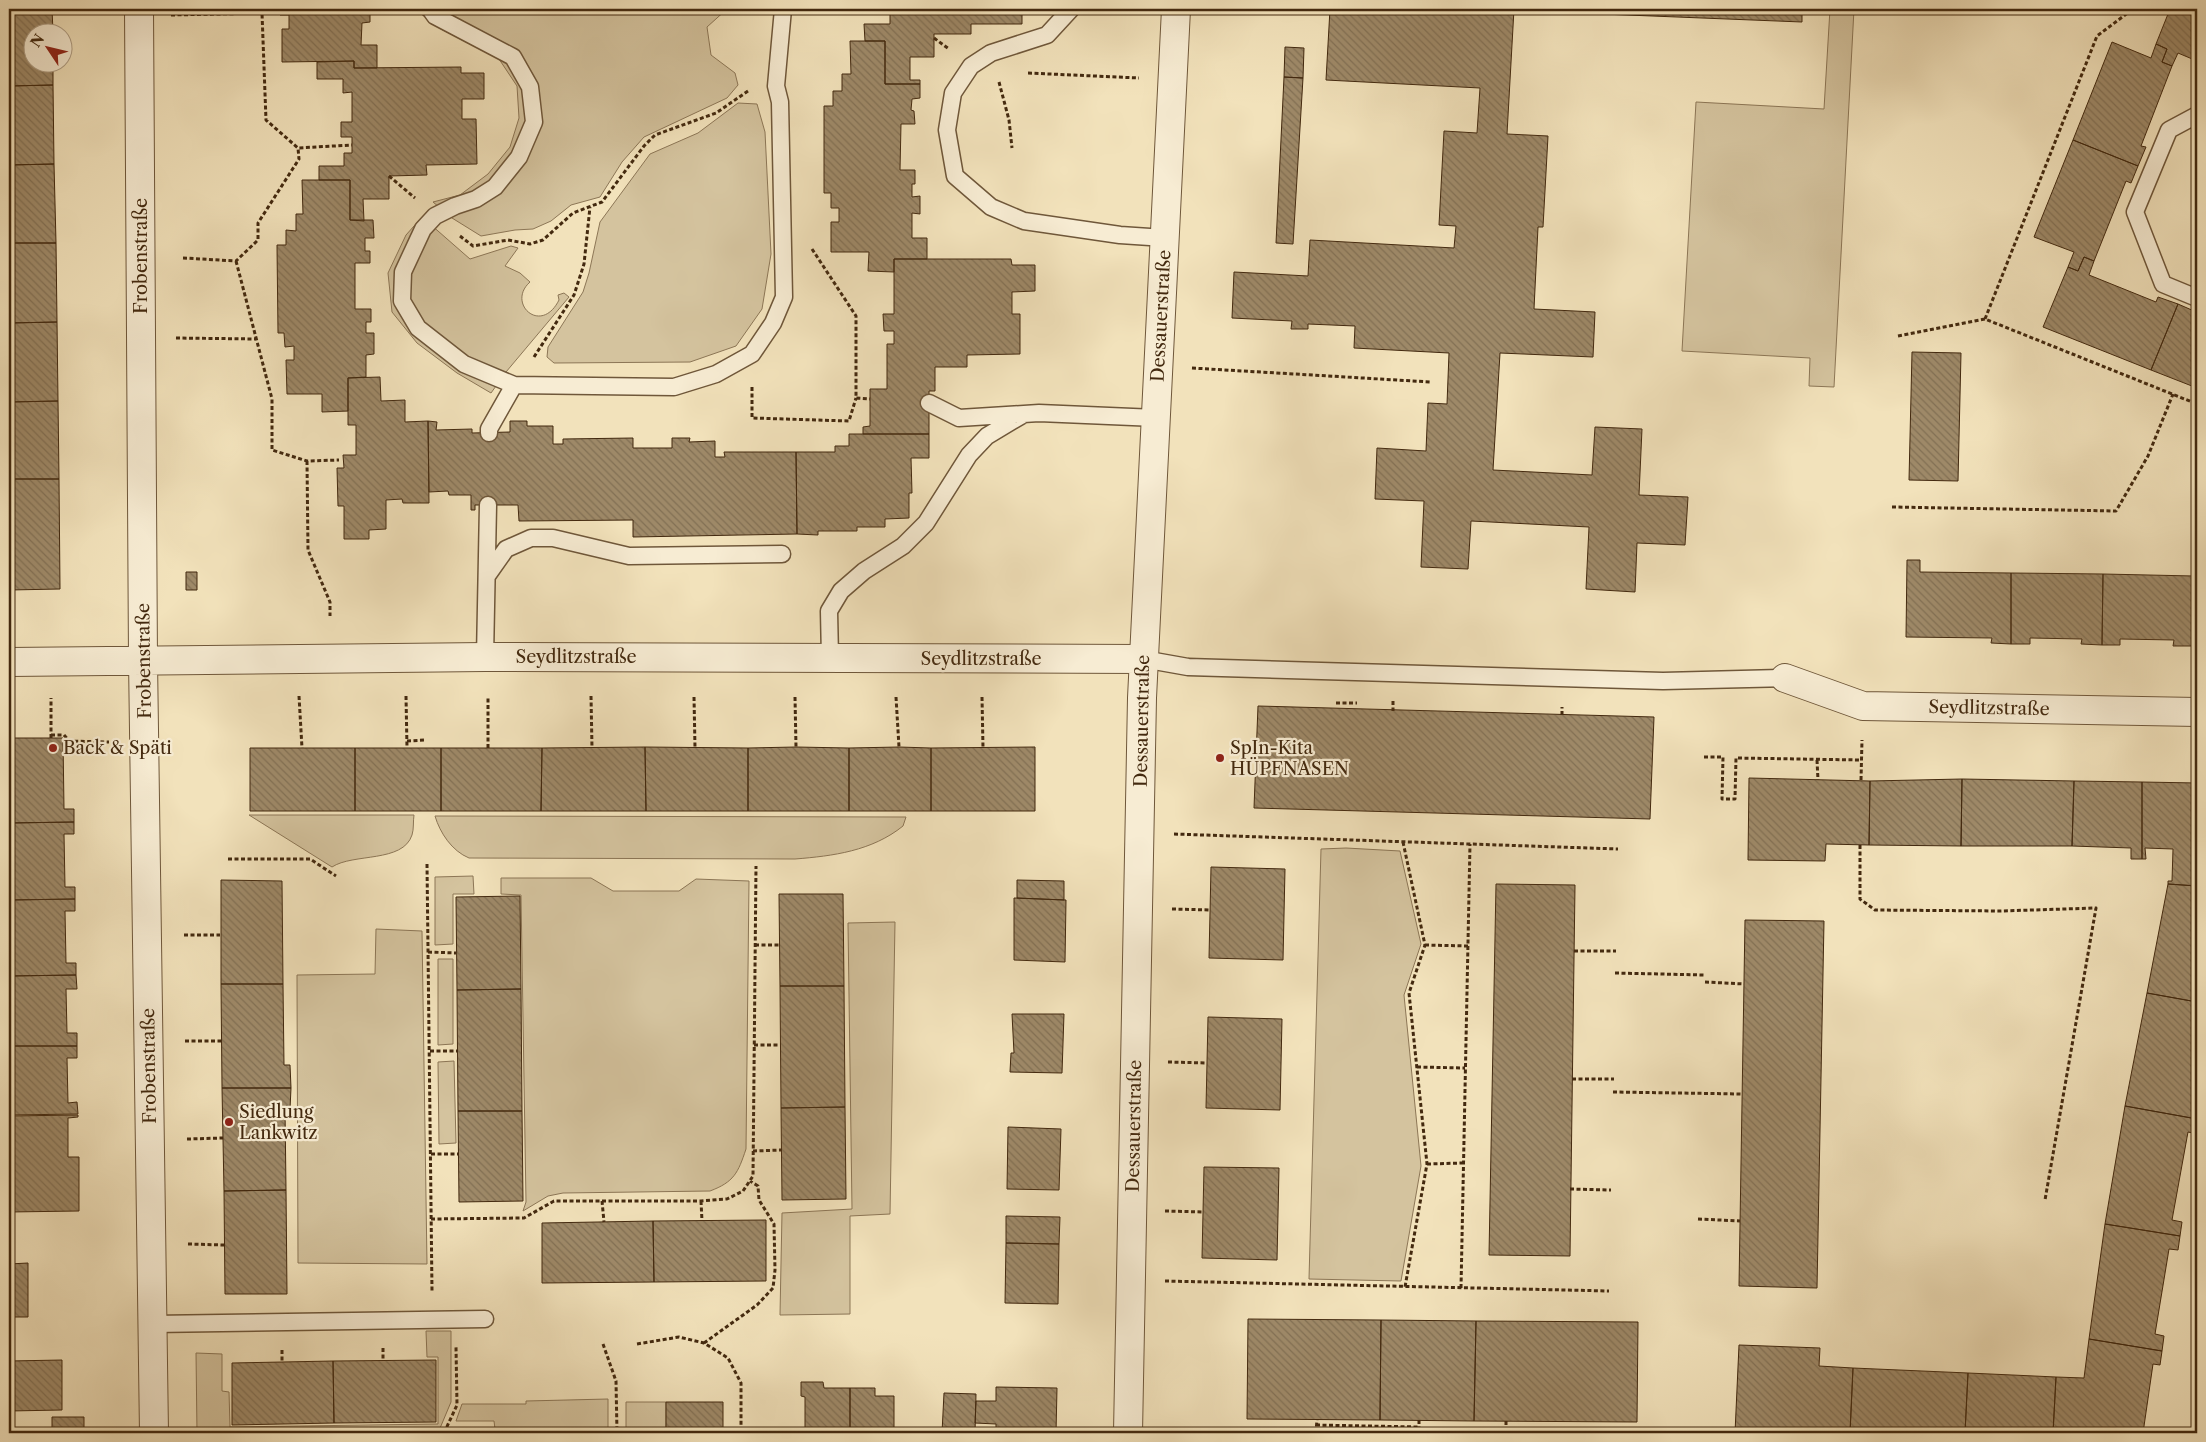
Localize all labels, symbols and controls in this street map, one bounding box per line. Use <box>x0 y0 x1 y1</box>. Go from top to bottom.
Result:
north arrow <box>22 22 72 72</box>
text: N <box>26 30 48 51</box>
street label: Frobenstraße <box>130 198 152 314</box>
street label: Dessauerstraße <box>1147 249 1175 383</box>
street label: Frobenstraße <box>132 603 156 719</box>
street label: Seydlitzstraße <box>515 646 637 668</box>
street label: Seydlitzstraße <box>920 648 1042 670</box>
street label: Dessauerstraße <box>1130 655 1154 787</box>
street label: Seydlitzstraße <box>1928 696 2050 720</box>
place label: Back & Späti <box>63 737 172 759</box>
place label: SpIn-Kita HÜPFNASEN <box>1230 737 1349 780</box>
marker: Back & Späti <box>47 742 59 754</box>
marker: SpIn-Kita HÜPFNASEN <box>1214 752 1226 764</box>
street label: Frobenstraße <box>137 1008 161 1124</box>
street label: Dessauerstraße <box>1122 1060 1146 1192</box>
place label: Siedlung Lankwitz <box>239 1101 318 1144</box>
marker: Siedlung Lankwitz <box>223 1116 235 1128</box>

